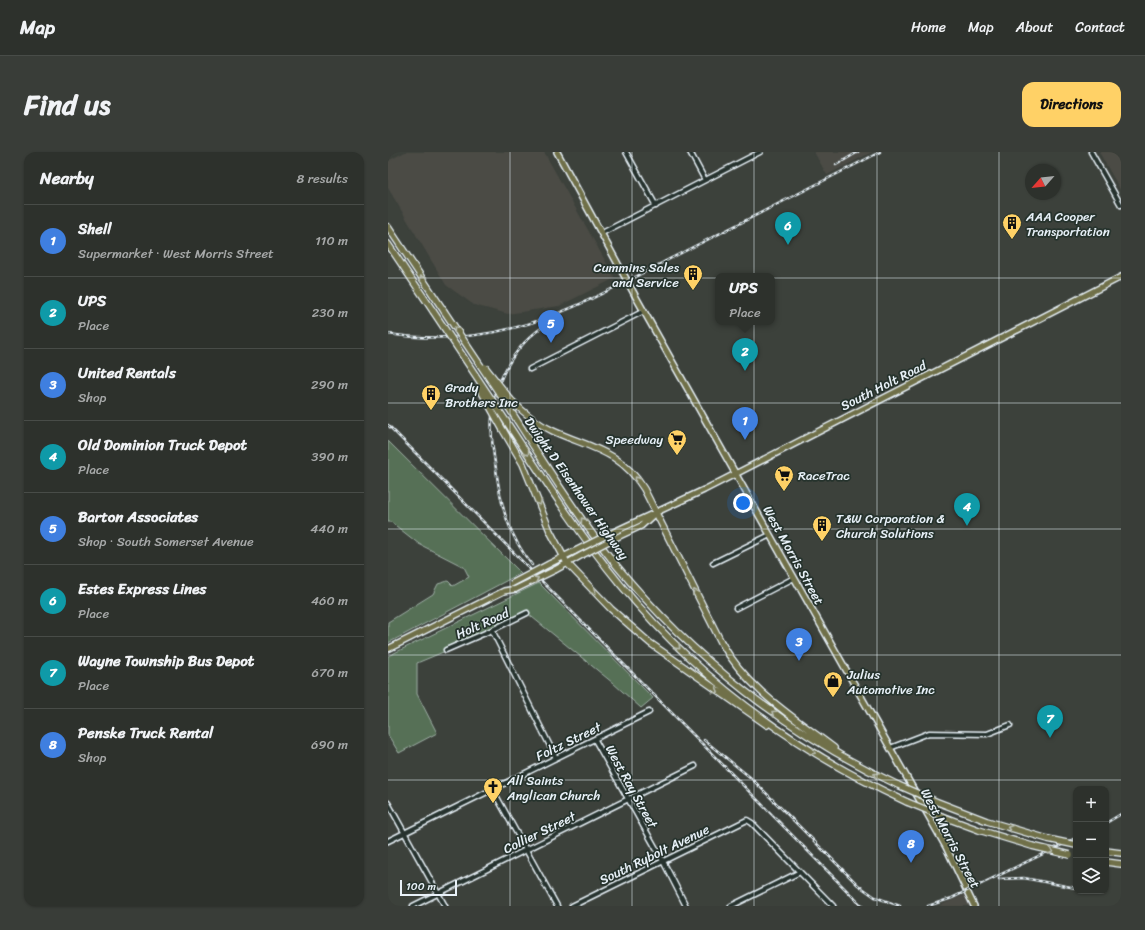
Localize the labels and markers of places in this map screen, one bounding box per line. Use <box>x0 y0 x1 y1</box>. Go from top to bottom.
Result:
place label: AAA Cooper Transportation <box>1025 205 1110 243</box>
pin: 6 <box>775 212 801 245</box>
building icon: AAA Cooper Transportation <box>1001 212 1023 240</box>
place label: Cummins Sales and Service <box>594 256 680 294</box>
building icon: Cummins Sales and Service <box>682 263 704 291</box>
pin: 5 <box>538 310 564 343</box>
pin: 2 <box>732 338 758 371</box>
place label: Grady Brothers Inc <box>445 376 518 414</box>
building icon: Grady Brothers Inc <box>420 383 442 411</box>
pin: 1 <box>732 407 758 440</box>
place label: Speedway <box>606 428 663 451</box>
supermarket icon: Speedway <box>666 428 688 456</box>
supermarket icon: RaceTrac <box>773 464 795 492</box>
place label: RaceTrac <box>798 464 850 487</box>
pin: 4 <box>954 493 980 526</box>
place label: T&W Corporation & Church Solutions <box>836 507 945 545</box>
building icon: T&W Corporation & Church Solutions <box>811 514 833 542</box>
pin: 3 <box>786 628 812 661</box>
place label: Julius Automotive Inc <box>846 663 935 701</box>
shop icon: Julius Automotive Inc <box>822 670 844 698</box>
pin: 7 <box>1037 705 1063 738</box>
place label: All Saints Anglican Church <box>506 769 601 807</box>
church icon: All Saints Anglican Church <box>482 776 504 804</box>
pin: 8 <box>898 830 924 863</box>

